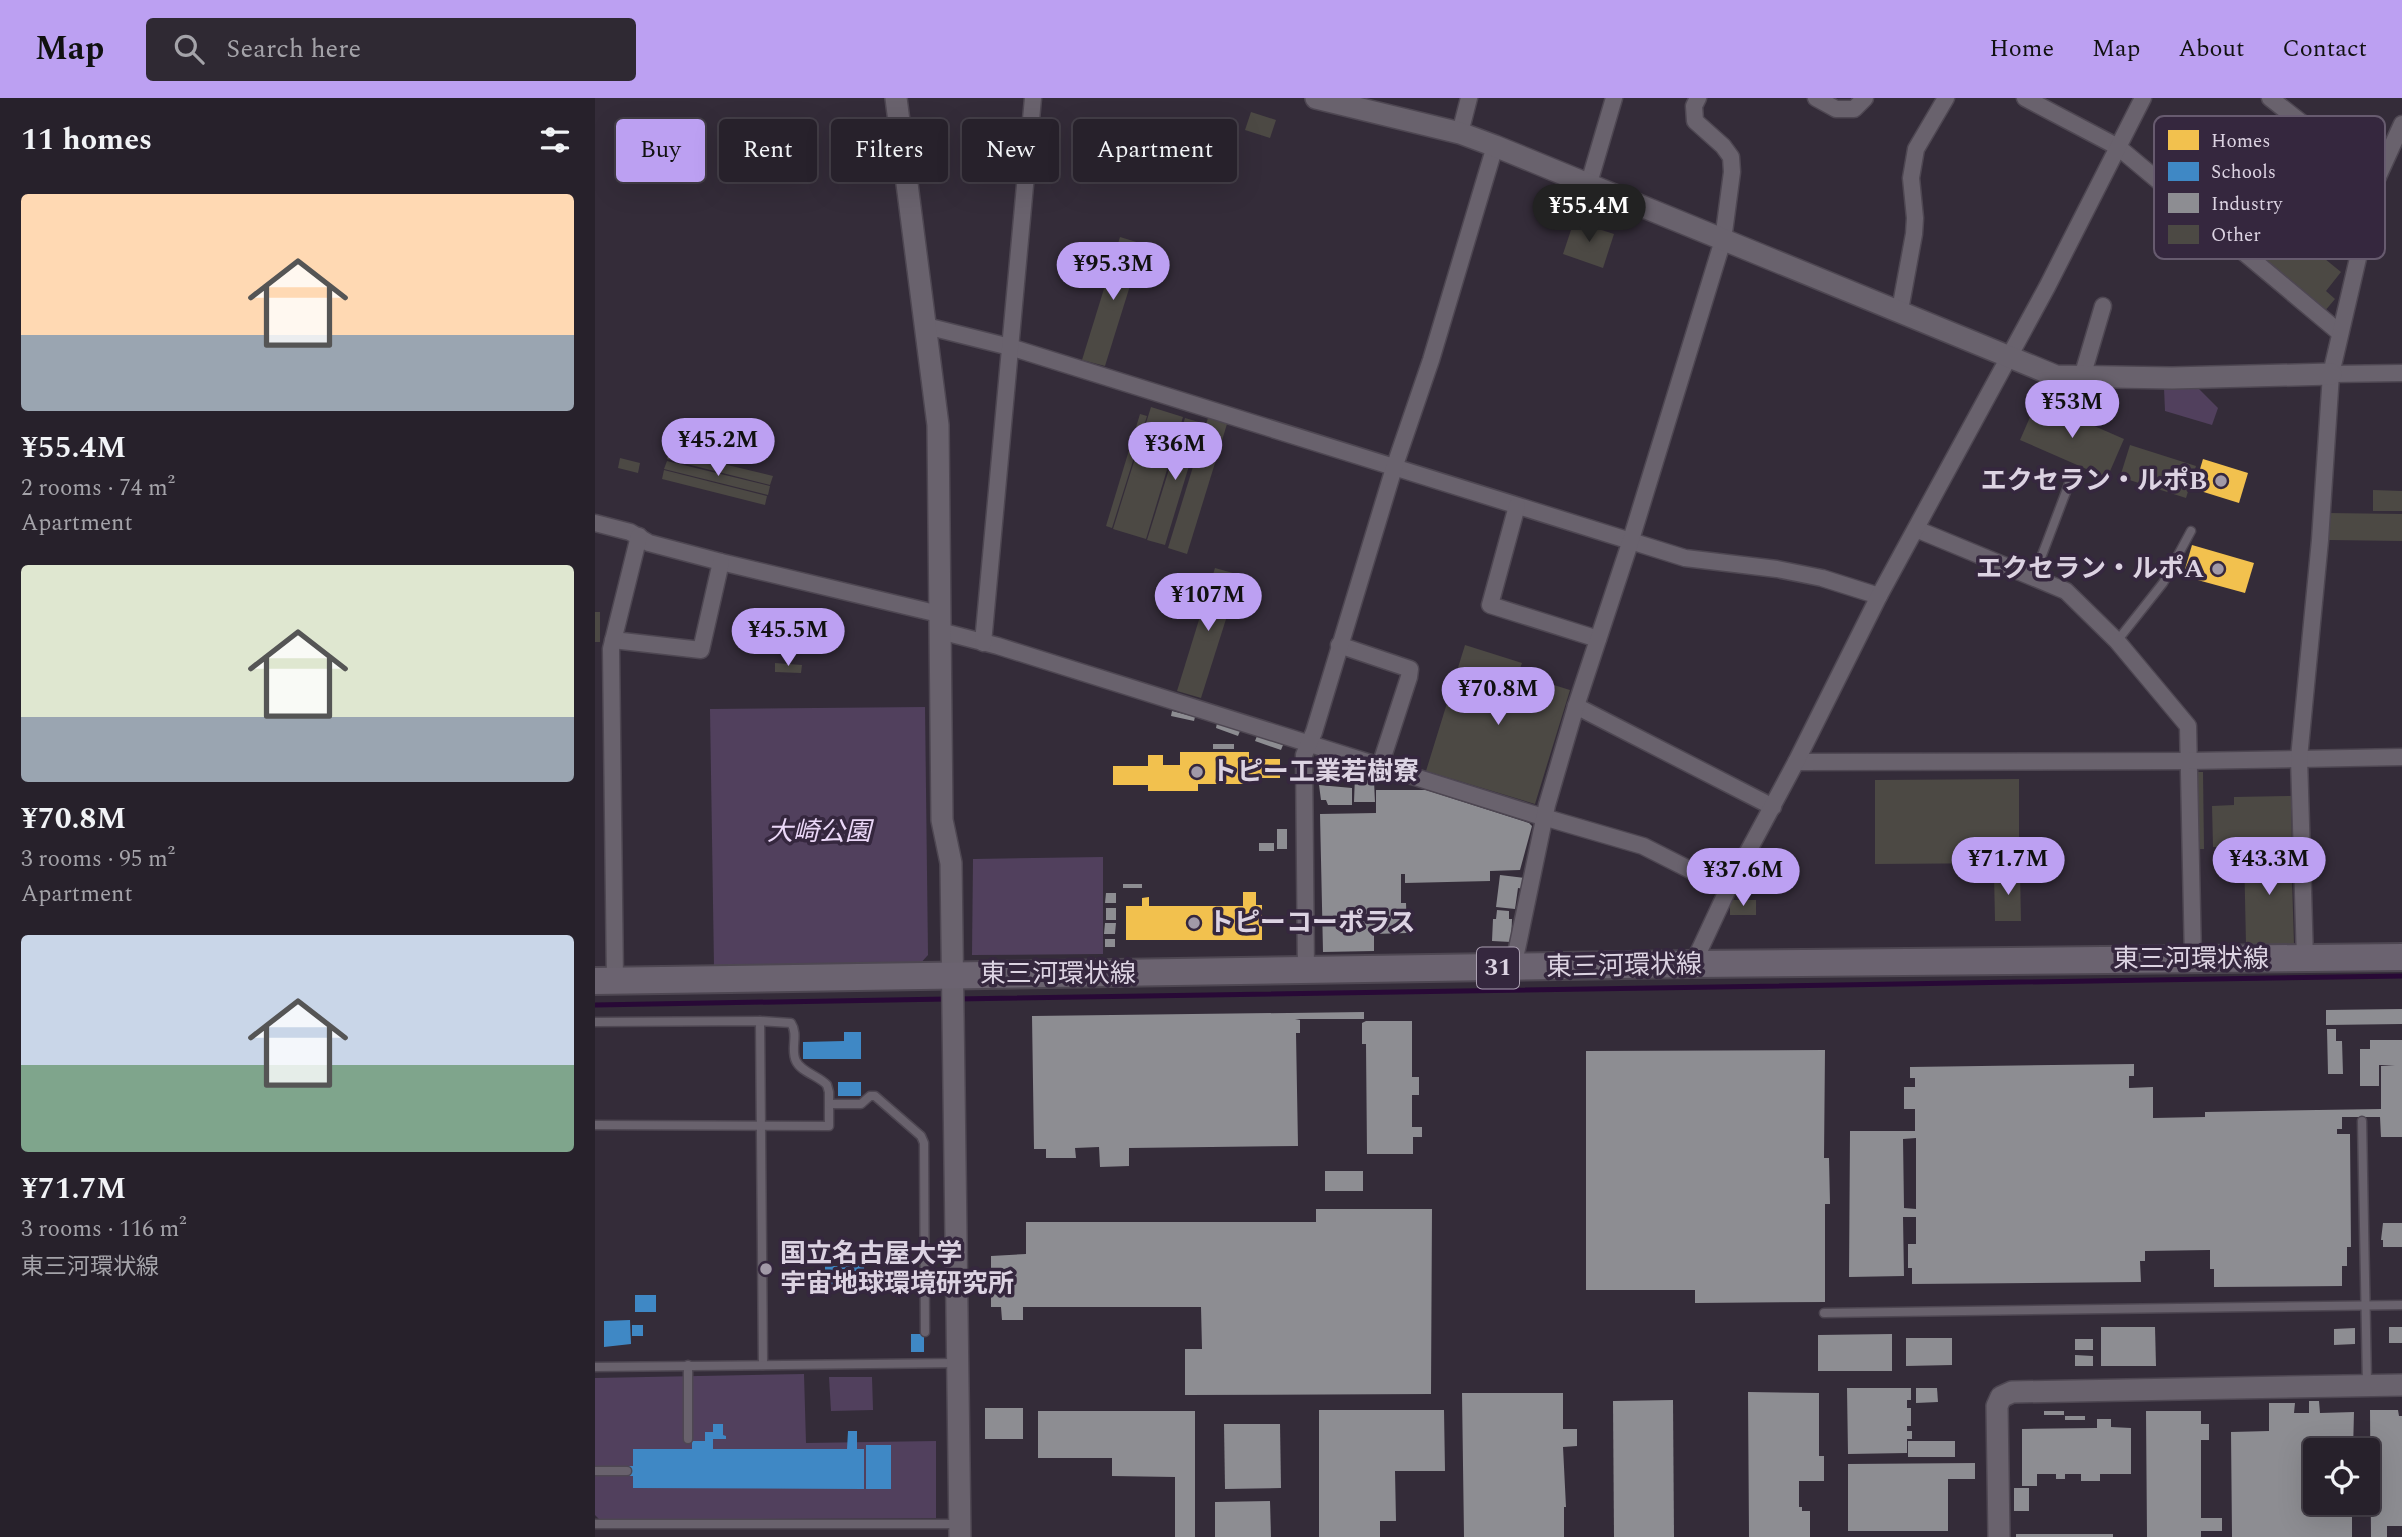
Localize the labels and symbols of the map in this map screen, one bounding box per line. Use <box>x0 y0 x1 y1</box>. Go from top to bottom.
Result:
legend <box>2154 116 2385 259</box>
text: Homes <box>2211 127 2270 156</box>
text: Schools <box>2211 158 2276 187</box>
pin: ¥55.4M <box>1532 184 1646 244</box>
text: Industry <box>2211 190 2283 219</box>
text: Other <box>2211 221 2261 250</box>
pin: ¥95.3M <box>1056 242 1170 302</box>
pin: ¥53M <box>2031 380 2113 440</box>
pin: ¥45.2M <box>661 418 775 478</box>
pin: ¥36M <box>1134 422 1216 482</box>
place label: エクセラン・ルポB <box>1981 461 2207 501</box>
marker: エクセラン・ルポB <box>2213 473 2229 489</box>
place label: エクセラン・ルポA <box>1976 549 2204 589</box>
marker: エクセラン・ルポA <box>2210 561 2226 577</box>
pin: ¥107M <box>1159 574 1257 633</box>
pin: ¥45.5M <box>731 608 845 668</box>
pin: ¥70.8M <box>1441 668 1555 727</box>
place label: トピー工業若樹寮 <box>1211 752 1419 792</box>
marker: トピー工業若樹寮 <box>1189 764 1205 780</box>
park label: 大崎公園 <box>767 812 875 852</box>
pin: ¥71.7M <box>1951 838 2065 897</box>
pin: ¥43.3M <box>2212 838 2326 897</box>
pin: ¥37.6M <box>1686 848 1800 908</box>
place label: トピーコーポラス <box>1208 903 1415 943</box>
marker: トピーコーポラス <box>1186 915 1202 931</box>
street label: 東三河環状線 <box>2113 939 2269 979</box>
street label: 東三河環状線 <box>1546 945 1702 987</box>
road number: 31 <box>1477 948 1519 988</box>
street label: 東三河環状線 <box>980 954 1136 994</box>
place label: 国立名古屋大学 宇宙地球環境研究所 <box>780 1234 1014 1304</box>
marker: 国立名古屋大学 宇宙地球環境研究所 <box>758 1261 774 1277</box>

